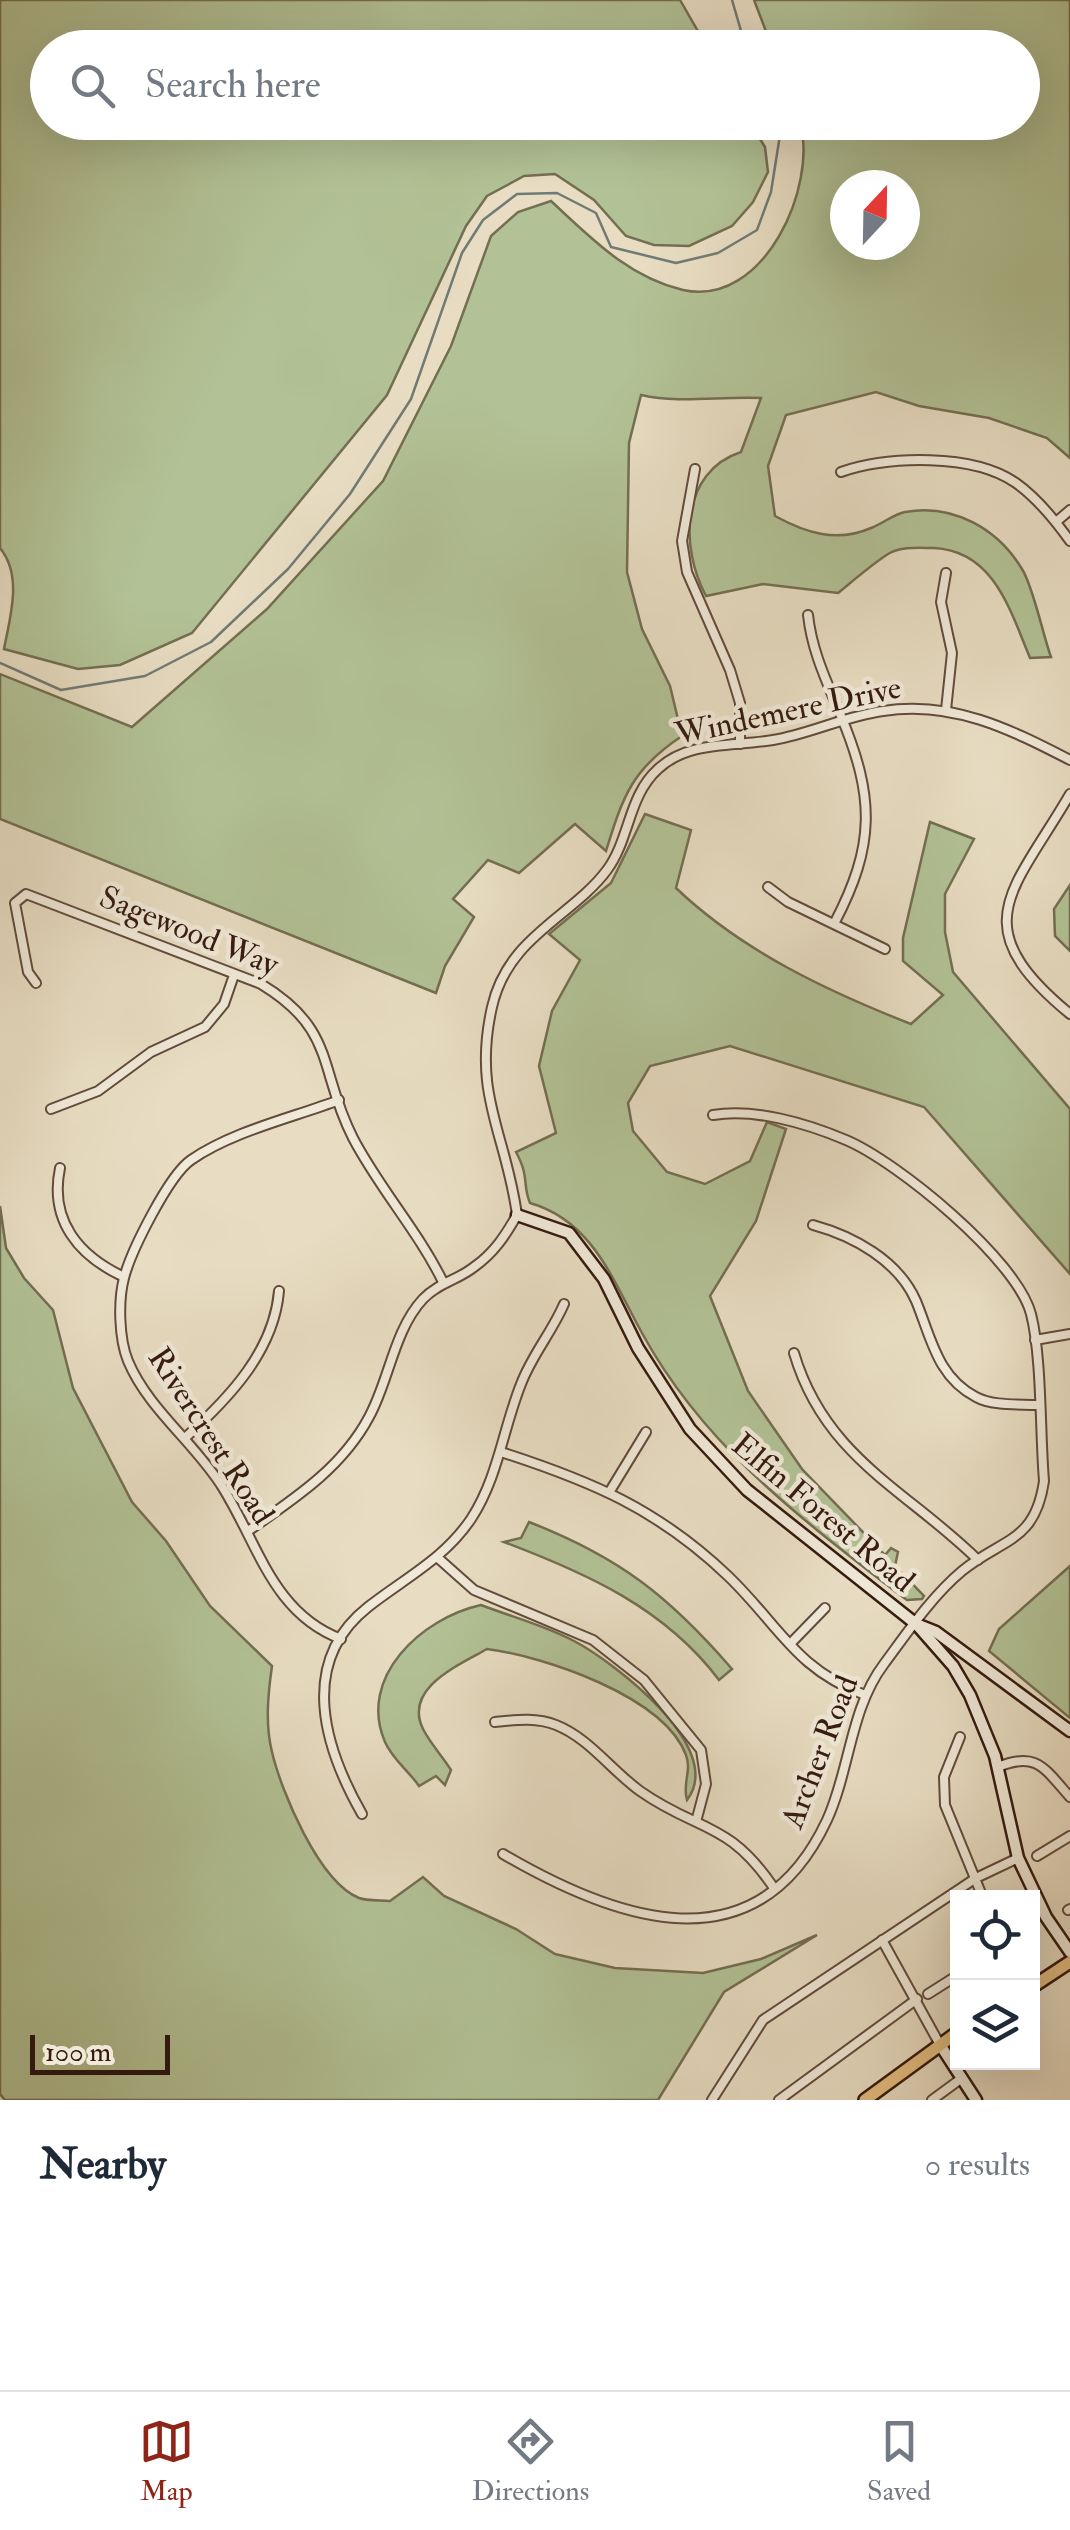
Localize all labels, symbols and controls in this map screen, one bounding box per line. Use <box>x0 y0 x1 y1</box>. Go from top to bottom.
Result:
search box <box>30 30 1040 140</box>
icon: search <box>65 58 120 113</box>
text: Search here <box>145 61 321 109</box>
north arrow <box>830 170 920 260</box>
street label: Windemere Drive <box>670 668 905 755</box>
street label: Sagewood Way <box>94 877 285 985</box>
street label: Rivercrest Road <box>139 1340 283 1532</box>
street label: Elfin Forest Road <box>723 1425 923 1601</box>
street label: Archer Road <box>772 1670 868 1835</box>
map controls <box>950 1890 1040 2070</box>
button: locate <box>950 1890 1040 1980</box>
button: layers <box>950 1980 1040 2070</box>
scale bar <box>30 2030 170 2074</box>
text: 100 m <box>45 2035 111 2070</box>
text: Nearby <box>40 2139 166 2191</box>
text: 0 results <box>925 2145 1030 2185</box>
tab: Map <box>139 2414 194 2509</box>
tab: Directions <box>472 2414 589 2509</box>
tab: Saved <box>867 2414 931 2509</box>

